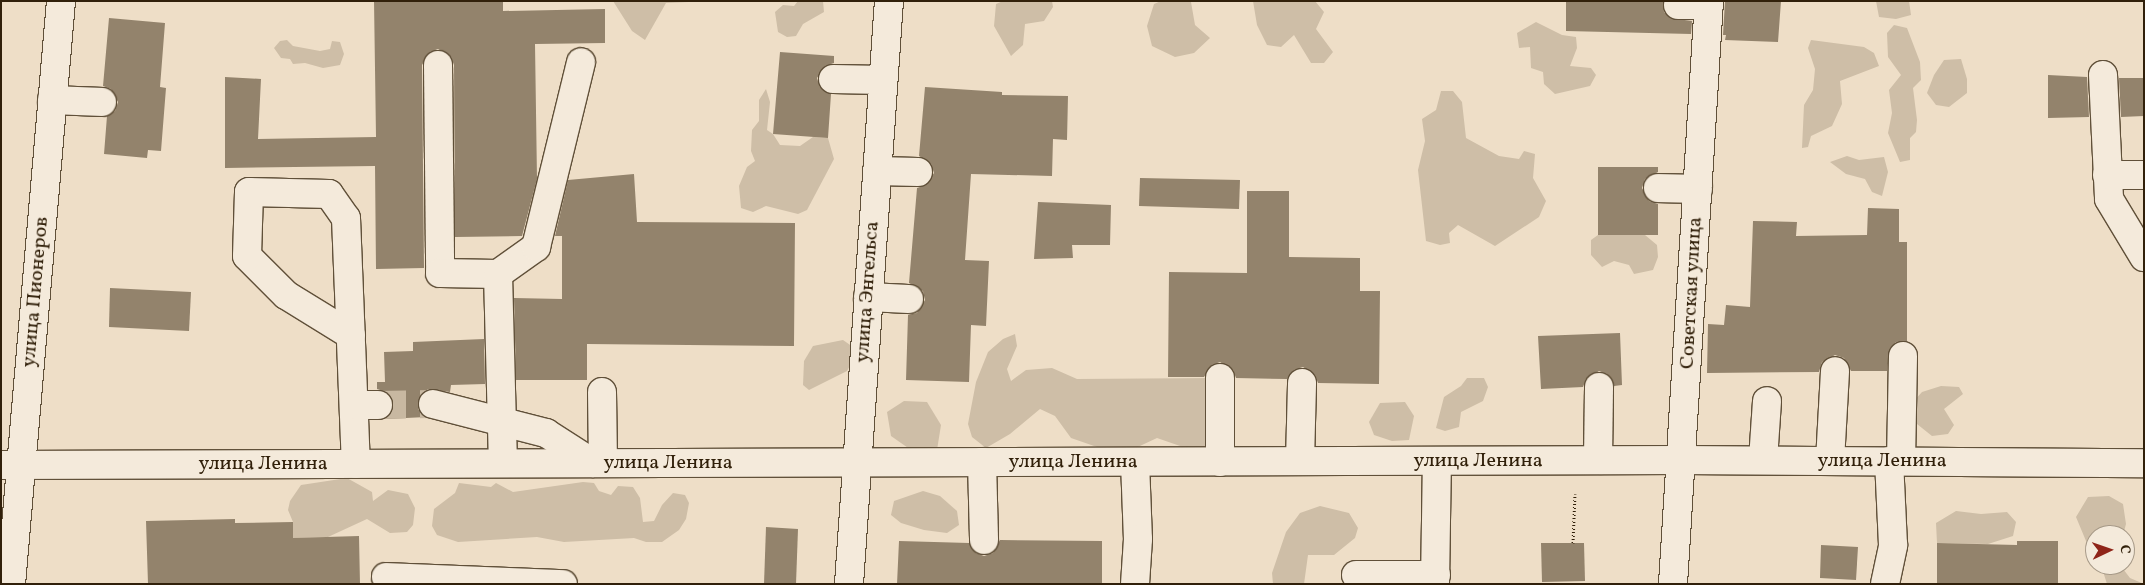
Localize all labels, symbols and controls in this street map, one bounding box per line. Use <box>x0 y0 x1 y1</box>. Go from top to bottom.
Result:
street label: улица Пионеров <box>17 216 55 368</box>
street label: Советская улица <box>1676 216 1708 370</box>
street label: улица Энгельса <box>851 220 885 364</box>
street label: улица Ленина <box>1413 449 1543 473</box>
street label: улица Ленина <box>1817 449 1947 473</box>
street label: улица Ленина <box>1008 450 1138 474</box>
street label: улица Ленина <box>603 451 733 475</box>
street label: улица Ленина <box>198 452 328 476</box>
north arrow <box>2085 525 2135 575</box>
text: С <box>2115 544 2134 554</box>

